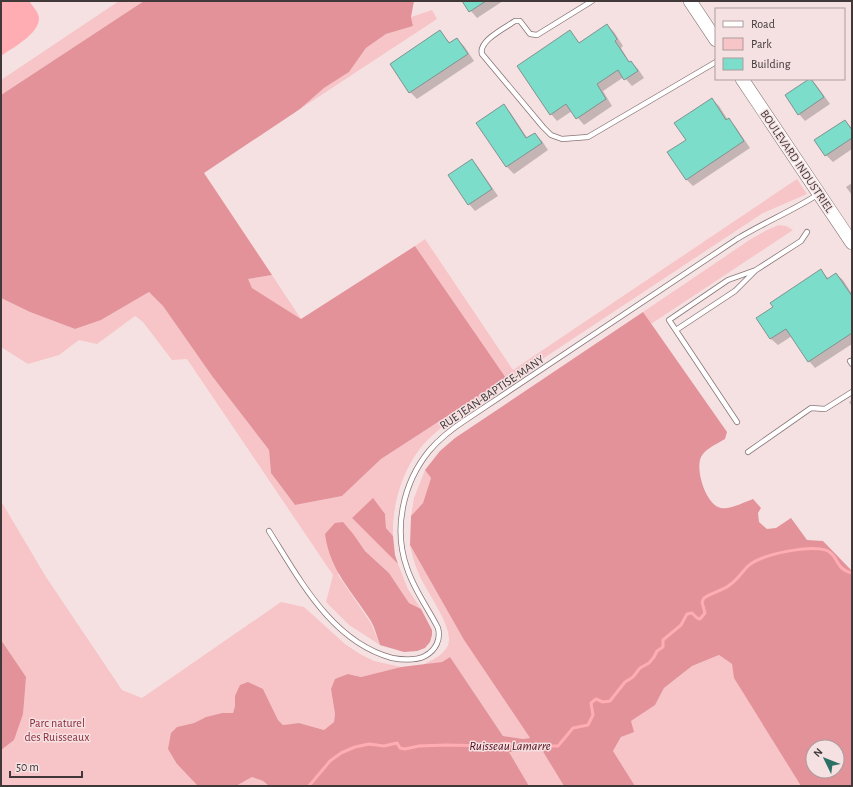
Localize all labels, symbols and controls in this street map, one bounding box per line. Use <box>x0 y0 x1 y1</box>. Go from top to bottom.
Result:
legend <box>715 8 845 80</box>
text: Road <box>751 18 775 30</box>
text: Park <box>751 38 772 50</box>
text: Building <box>751 58 791 70</box>
street label: BOULEVARD INDUSTRIEL <box>758 108 836 214</box>
street label: RUE JEAN-BAPTISE-MANY <box>438 352 547 431</box>
park label: Parc naturel des Ruisseaux <box>25 717 89 743</box>
north arrow <box>805 739 845 779</box>
water label: Ruisseau Lamarre <box>469 740 551 753</box>
text: N <box>811 746 825 759</box>
scale bar <box>10 753 82 779</box>
text: 50 m <box>16 761 39 773</box>

